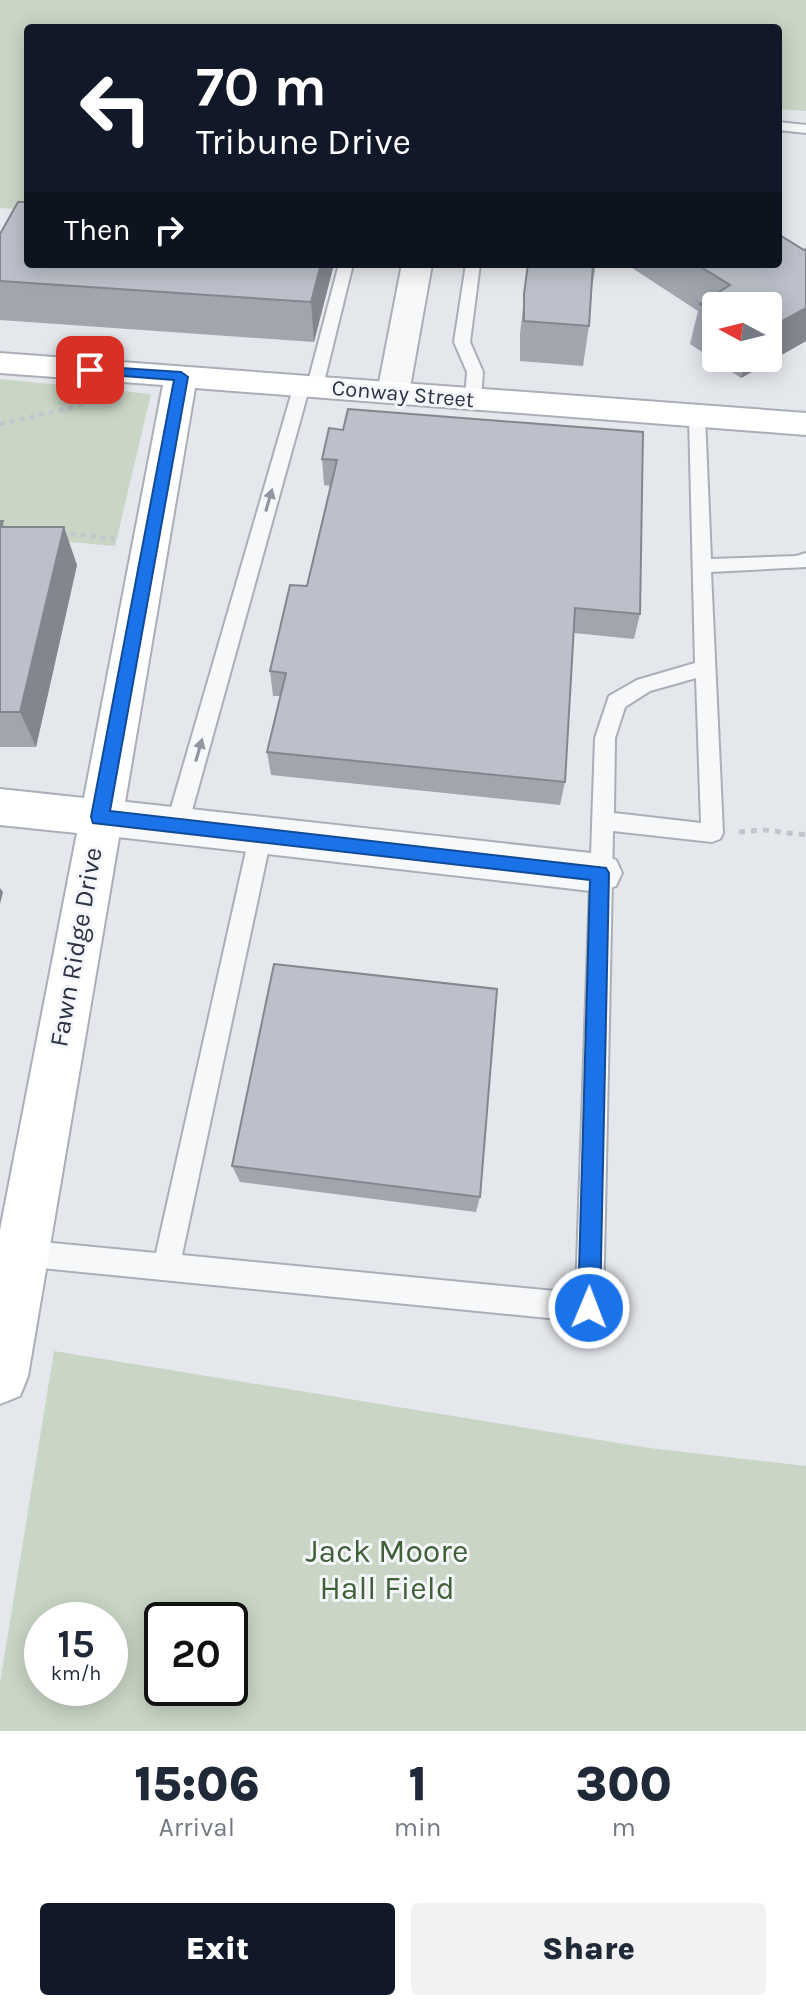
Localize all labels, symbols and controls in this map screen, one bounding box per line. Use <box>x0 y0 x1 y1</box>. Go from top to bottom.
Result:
text: 70 m <box>196 54 327 119</box>
icon: left <box>64 56 168 160</box>
text: Tribune Drive <box>196 121 411 163</box>
icon: right <box>147 208 191 252</box>
text: Then <box>64 212 131 248</box>
north arrow <box>702 292 782 372</box>
map controls <box>702 292 782 372</box>
pin <box>56 336 124 404</box>
icon: arrive <box>68 348 112 392</box>
street label: Conway Street <box>331 375 475 413</box>
one-way arrow <box>263 487 276 511</box>
one-way arrow <box>193 737 205 762</box>
street label: Fawn Ridge Drive <box>43 845 109 1049</box>
position arrow <box>547 1266 631 1350</box>
park label: Jack Moore Hall Field <box>306 1533 468 1607</box>
speed limit sign: 20 <box>144 1602 248 1706</box>
text: 15 <box>57 1620 95 1667</box>
text: km/h <box>51 1662 101 1685</box>
text: 15:06 <box>134 1756 260 1812</box>
text: 1 <box>408 1756 427 1812</box>
text: 300 <box>576 1756 672 1812</box>
text: Arrival <box>159 1812 235 1843</box>
text: min <box>394 1812 442 1843</box>
text: m <box>612 1812 636 1843</box>
button: Exit <box>40 1903 395 1995</box>
button: Share <box>411 1903 766 1995</box>

